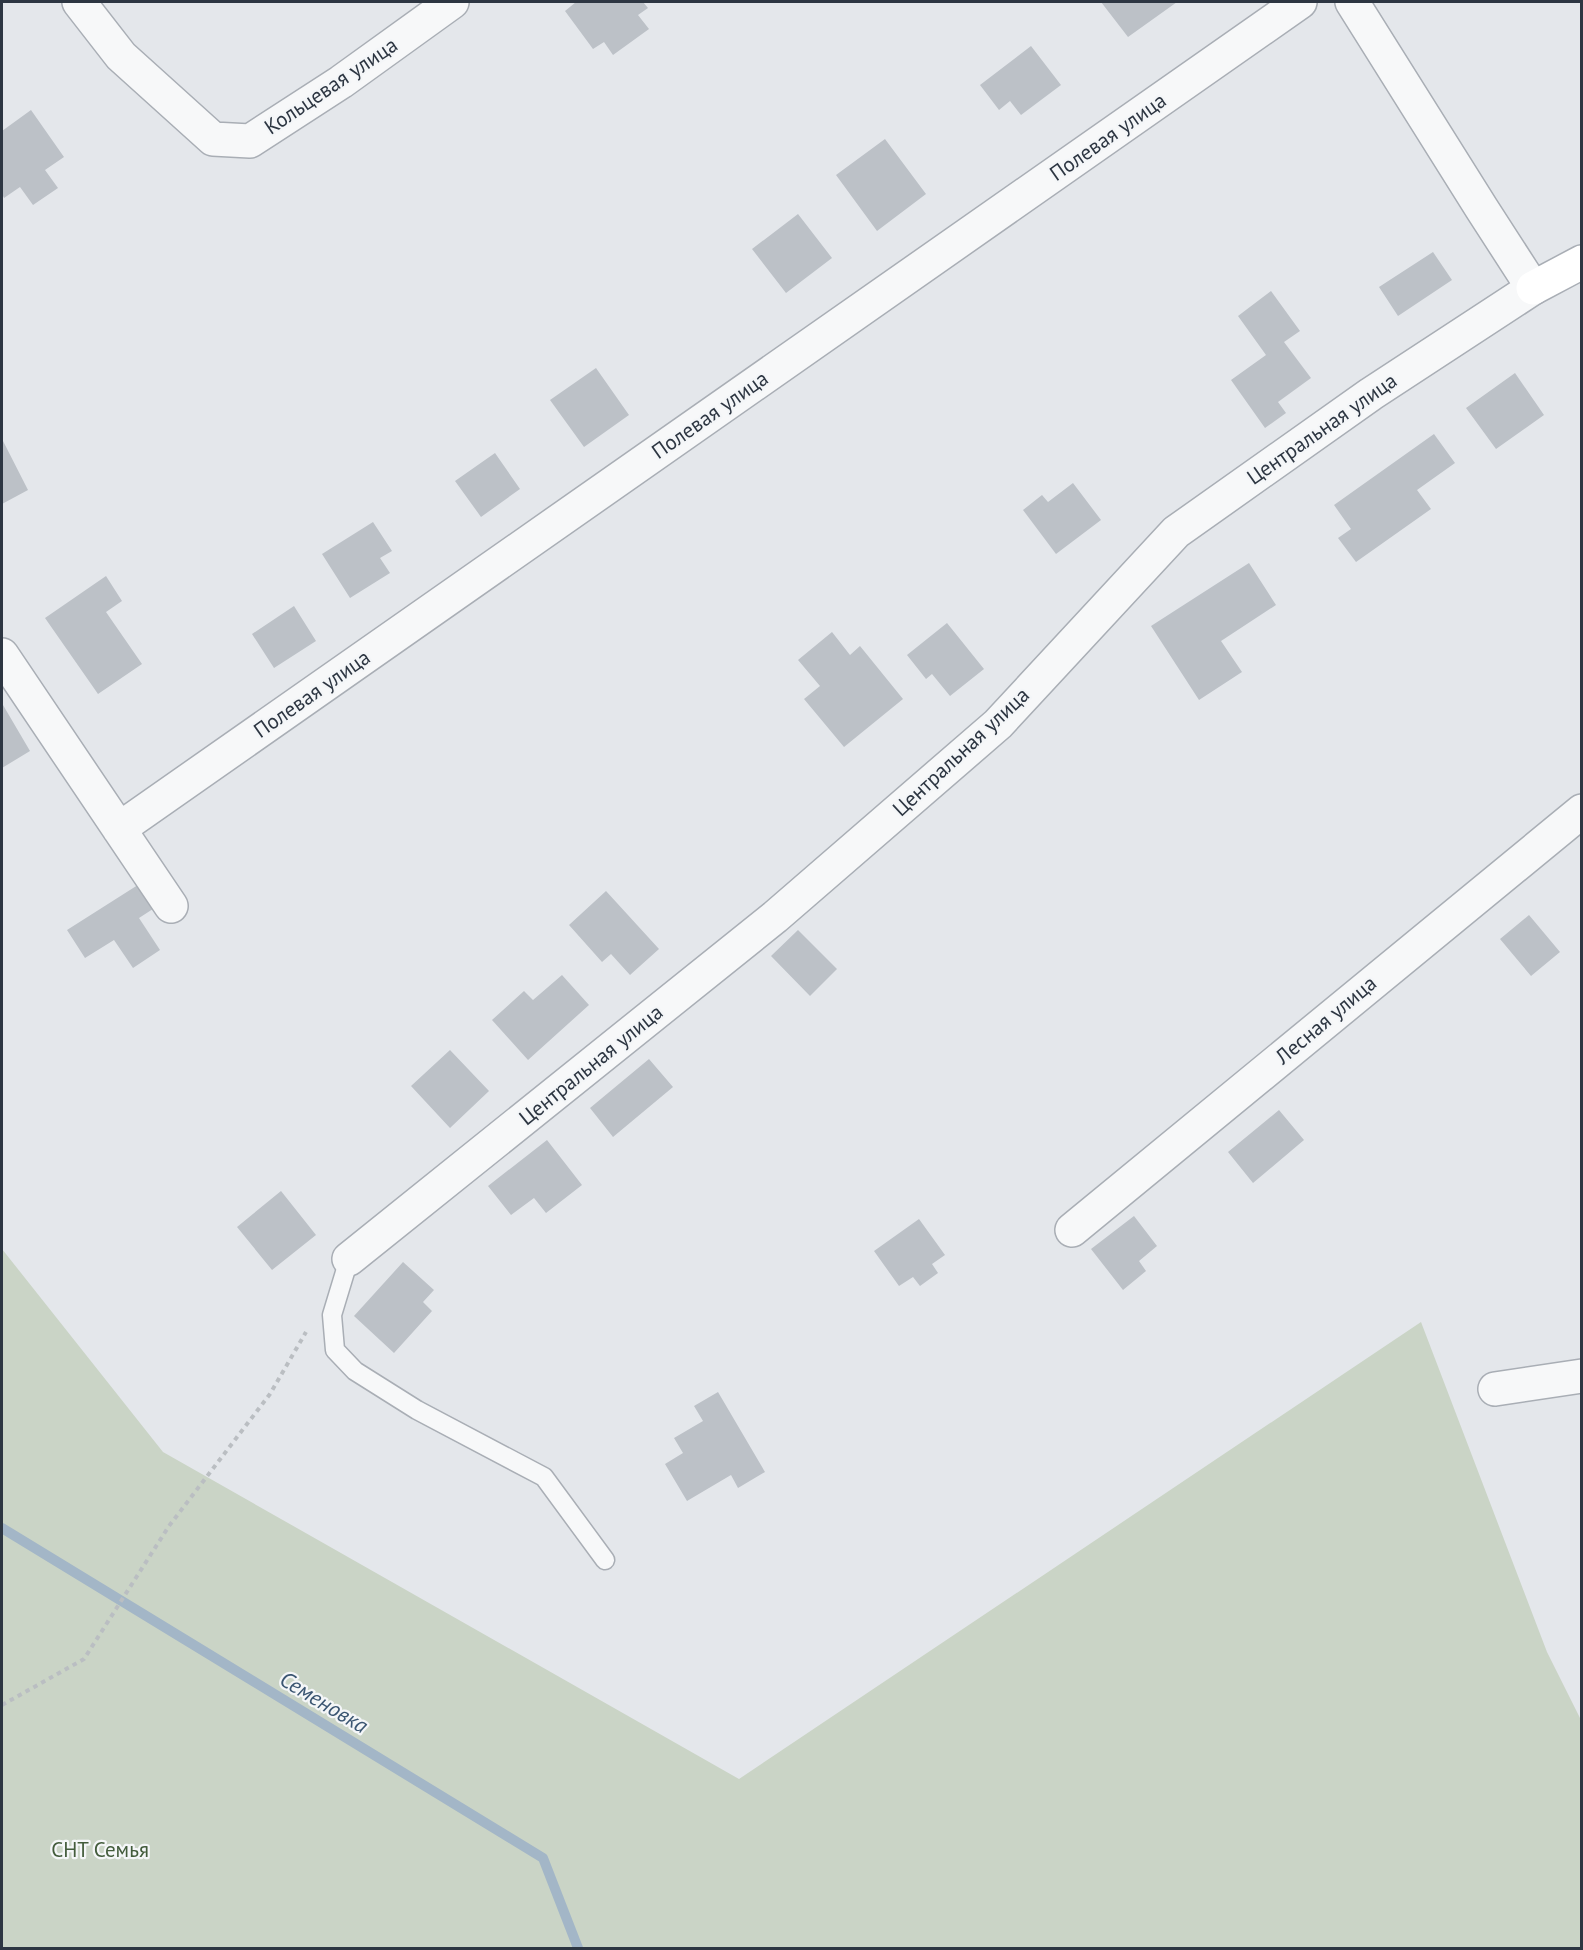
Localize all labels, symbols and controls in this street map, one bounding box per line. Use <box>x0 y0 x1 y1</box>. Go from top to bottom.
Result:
street label: Кольцевая улица <box>259 31 403 140</box>
street label: Полевая улица <box>1044 86 1171 187</box>
street label: Полевая улица <box>646 364 773 465</box>
street label: Центральная улица <box>1241 367 1402 490</box>
street label: Полевая улица <box>248 643 375 744</box>
street label: Центральная улица <box>887 681 1035 822</box>
street label: Лесная улица <box>1269 969 1382 1070</box>
street label: Центральная улица <box>513 998 668 1131</box>
water label: Семеновка <box>275 1665 373 1739</box>
park label: СНТ Семья <box>51 1836 149 1863</box>

